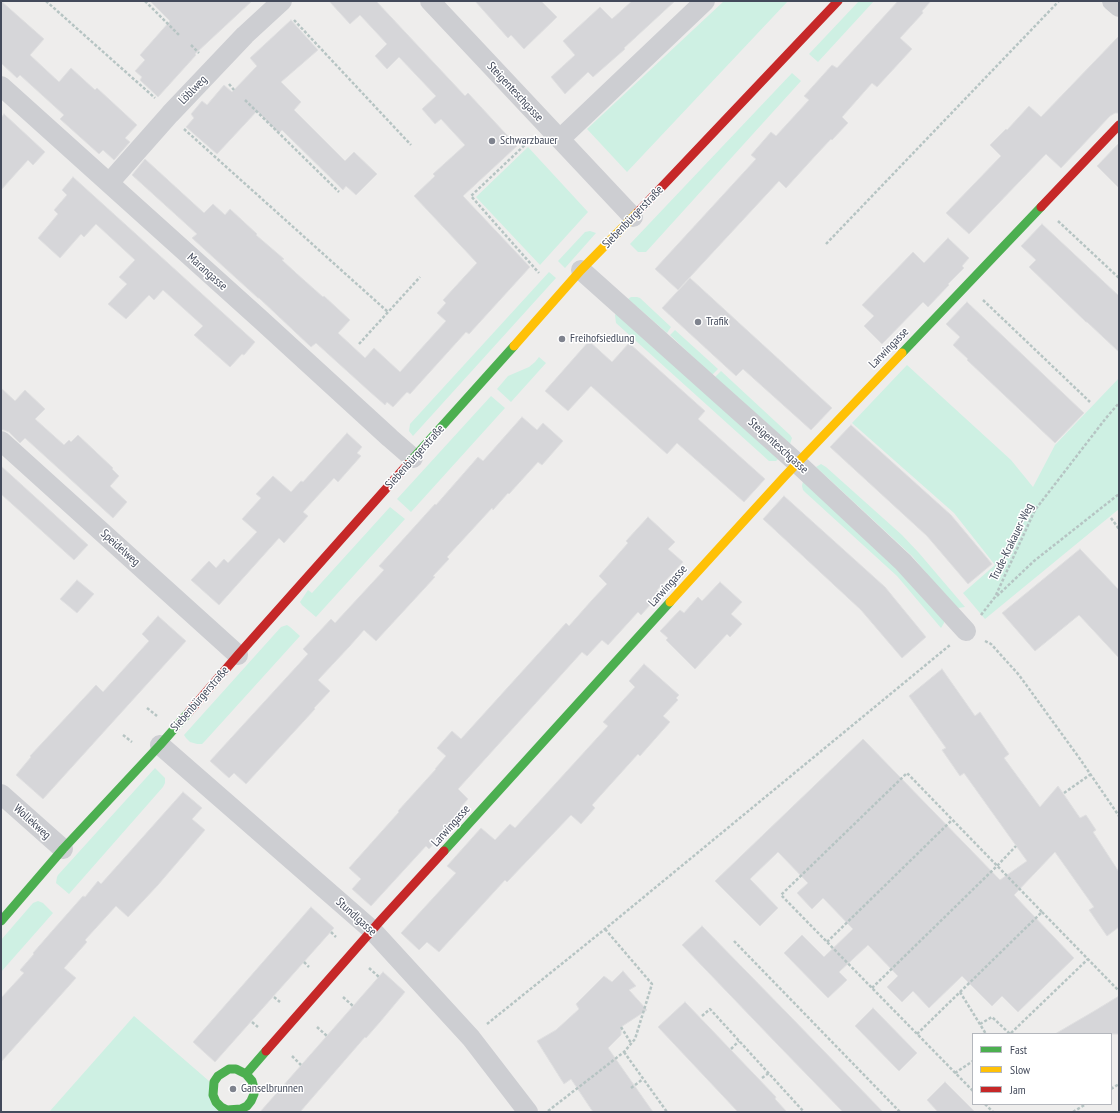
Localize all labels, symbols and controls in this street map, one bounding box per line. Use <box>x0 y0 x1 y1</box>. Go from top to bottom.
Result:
street label: Steigenteschgasse <box>484 59 546 125</box>
street label: Löblweg <box>176 73 210 107</box>
place label: Schwarzbauer <box>500 134 558 148</box>
marker: Schwarzbauer <box>487 136 497 146</box>
street label: Siebenbürgerstraße <box>600 183 666 251</box>
street label: Marangasse <box>184 250 230 294</box>
place label: Trafik <box>706 315 728 329</box>
marker: Trafik <box>693 317 703 327</box>
street label: Larwingasse <box>866 325 912 371</box>
place label: Freihofsiedlung <box>570 332 634 346</box>
marker: Freihofsiedlung <box>557 334 567 344</box>
street label: Steigenteschgasse <box>745 415 811 477</box>
street label: Siebenbürgerstraße <box>382 422 448 492</box>
street label: Trude-Krakauer-Weg <box>987 501 1037 583</box>
street label: Speidelweg <box>97 527 143 569</box>
street label: Larwingasse <box>646 562 690 610</box>
street label: Siebenbürgerstraße <box>168 664 232 734</box>
street label: Wollekweg <box>10 802 54 842</box>
street label: Larwingasse <box>429 802 473 850</box>
street label: Stundlgasse <box>333 895 379 939</box>
legend <box>972 1033 1112 1105</box>
text: Fast <box>1010 1042 1027 1057</box>
text: Slow <box>1010 1062 1030 1077</box>
place label: Ganselbrunnen <box>241 1082 303 1096</box>
text: Jam <box>1010 1082 1026 1097</box>
marker: Ganselbrunnen <box>228 1084 238 1094</box>

